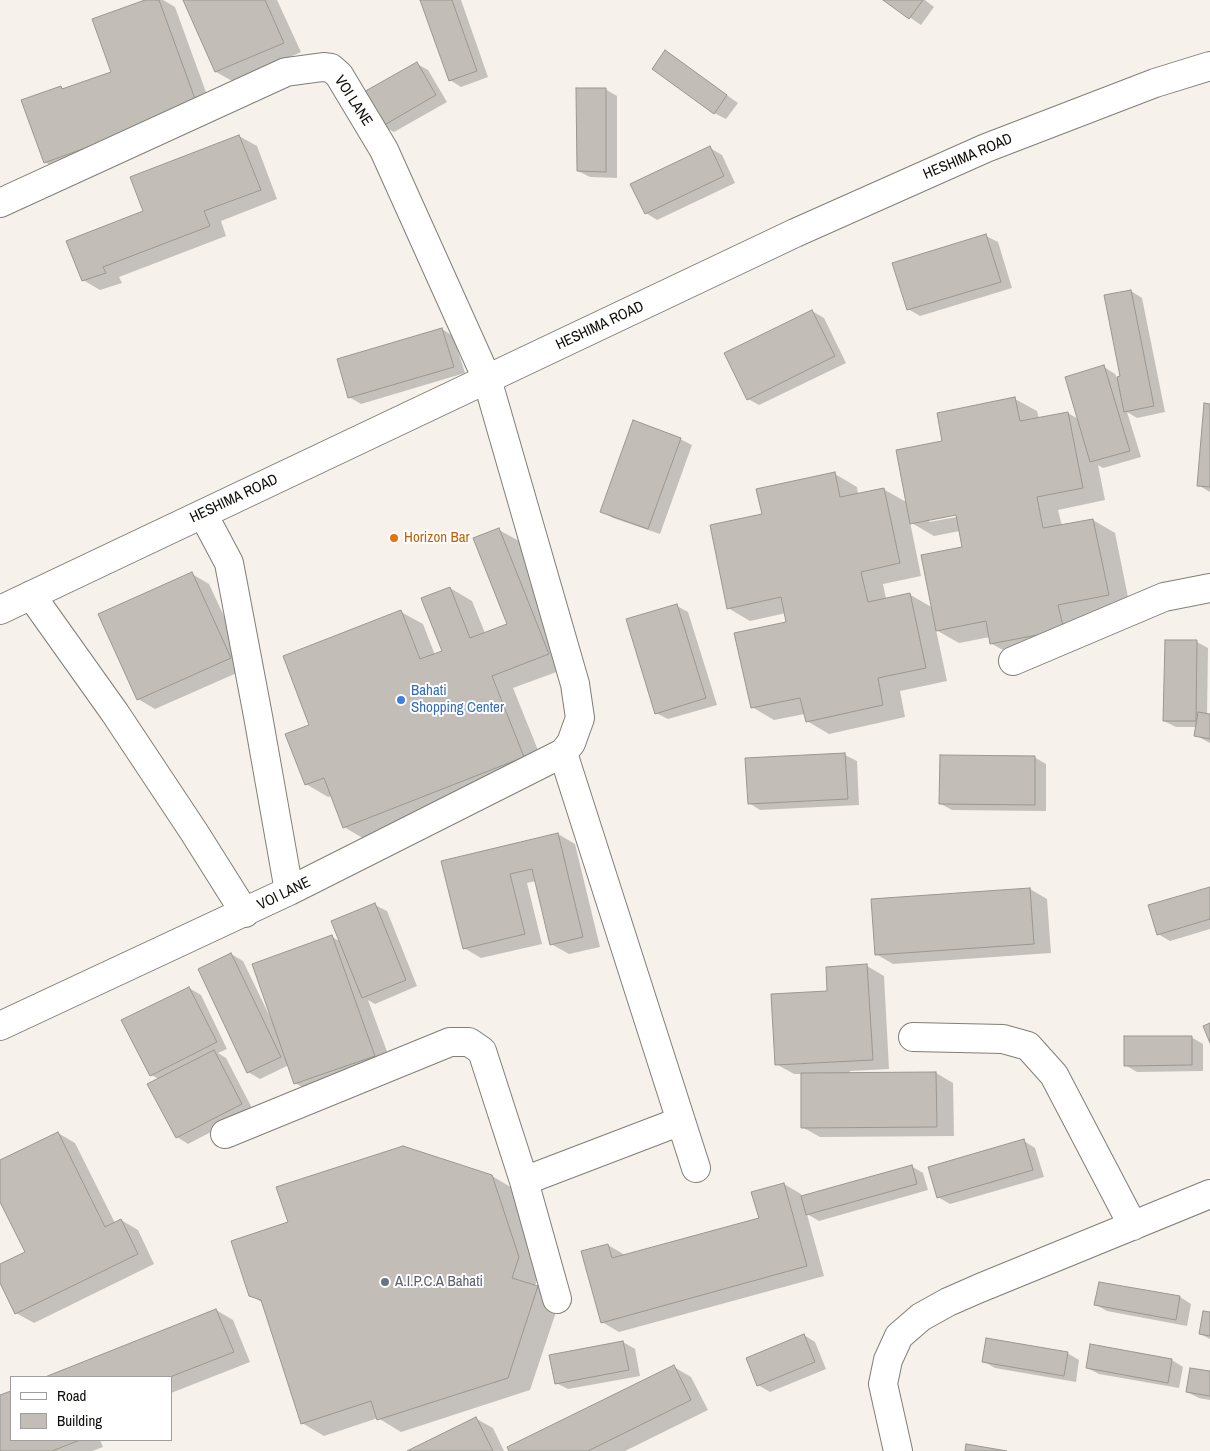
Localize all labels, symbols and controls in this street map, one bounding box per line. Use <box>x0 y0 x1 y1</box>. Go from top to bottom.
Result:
street label: VOI LANE <box>330 72 376 130</box>
street label: HESHIMA ROAD <box>921 130 1015 184</box>
street label: HESHIMA ROAD <box>553 298 647 354</box>
street label: HESHIMA ROAD <box>187 471 281 527</box>
place label: Horizon Bar <box>404 529 470 547</box>
marker: Horizon Bar <box>388 532 400 544</box>
place label: Bahati Shopping Center <box>411 682 504 717</box>
marker: Bahati Shopping Center <box>395 694 407 706</box>
street label: VOI LANE <box>255 873 313 915</box>
place label: A.I.P.C.A Bahati <box>395 1273 483 1291</box>
marker: A.I.P.C.A Bahati <box>379 1276 391 1288</box>
legend <box>10 1376 172 1441</box>
text: Road <box>57 1385 86 1406</box>
text: Building <box>57 1410 102 1431</box>

